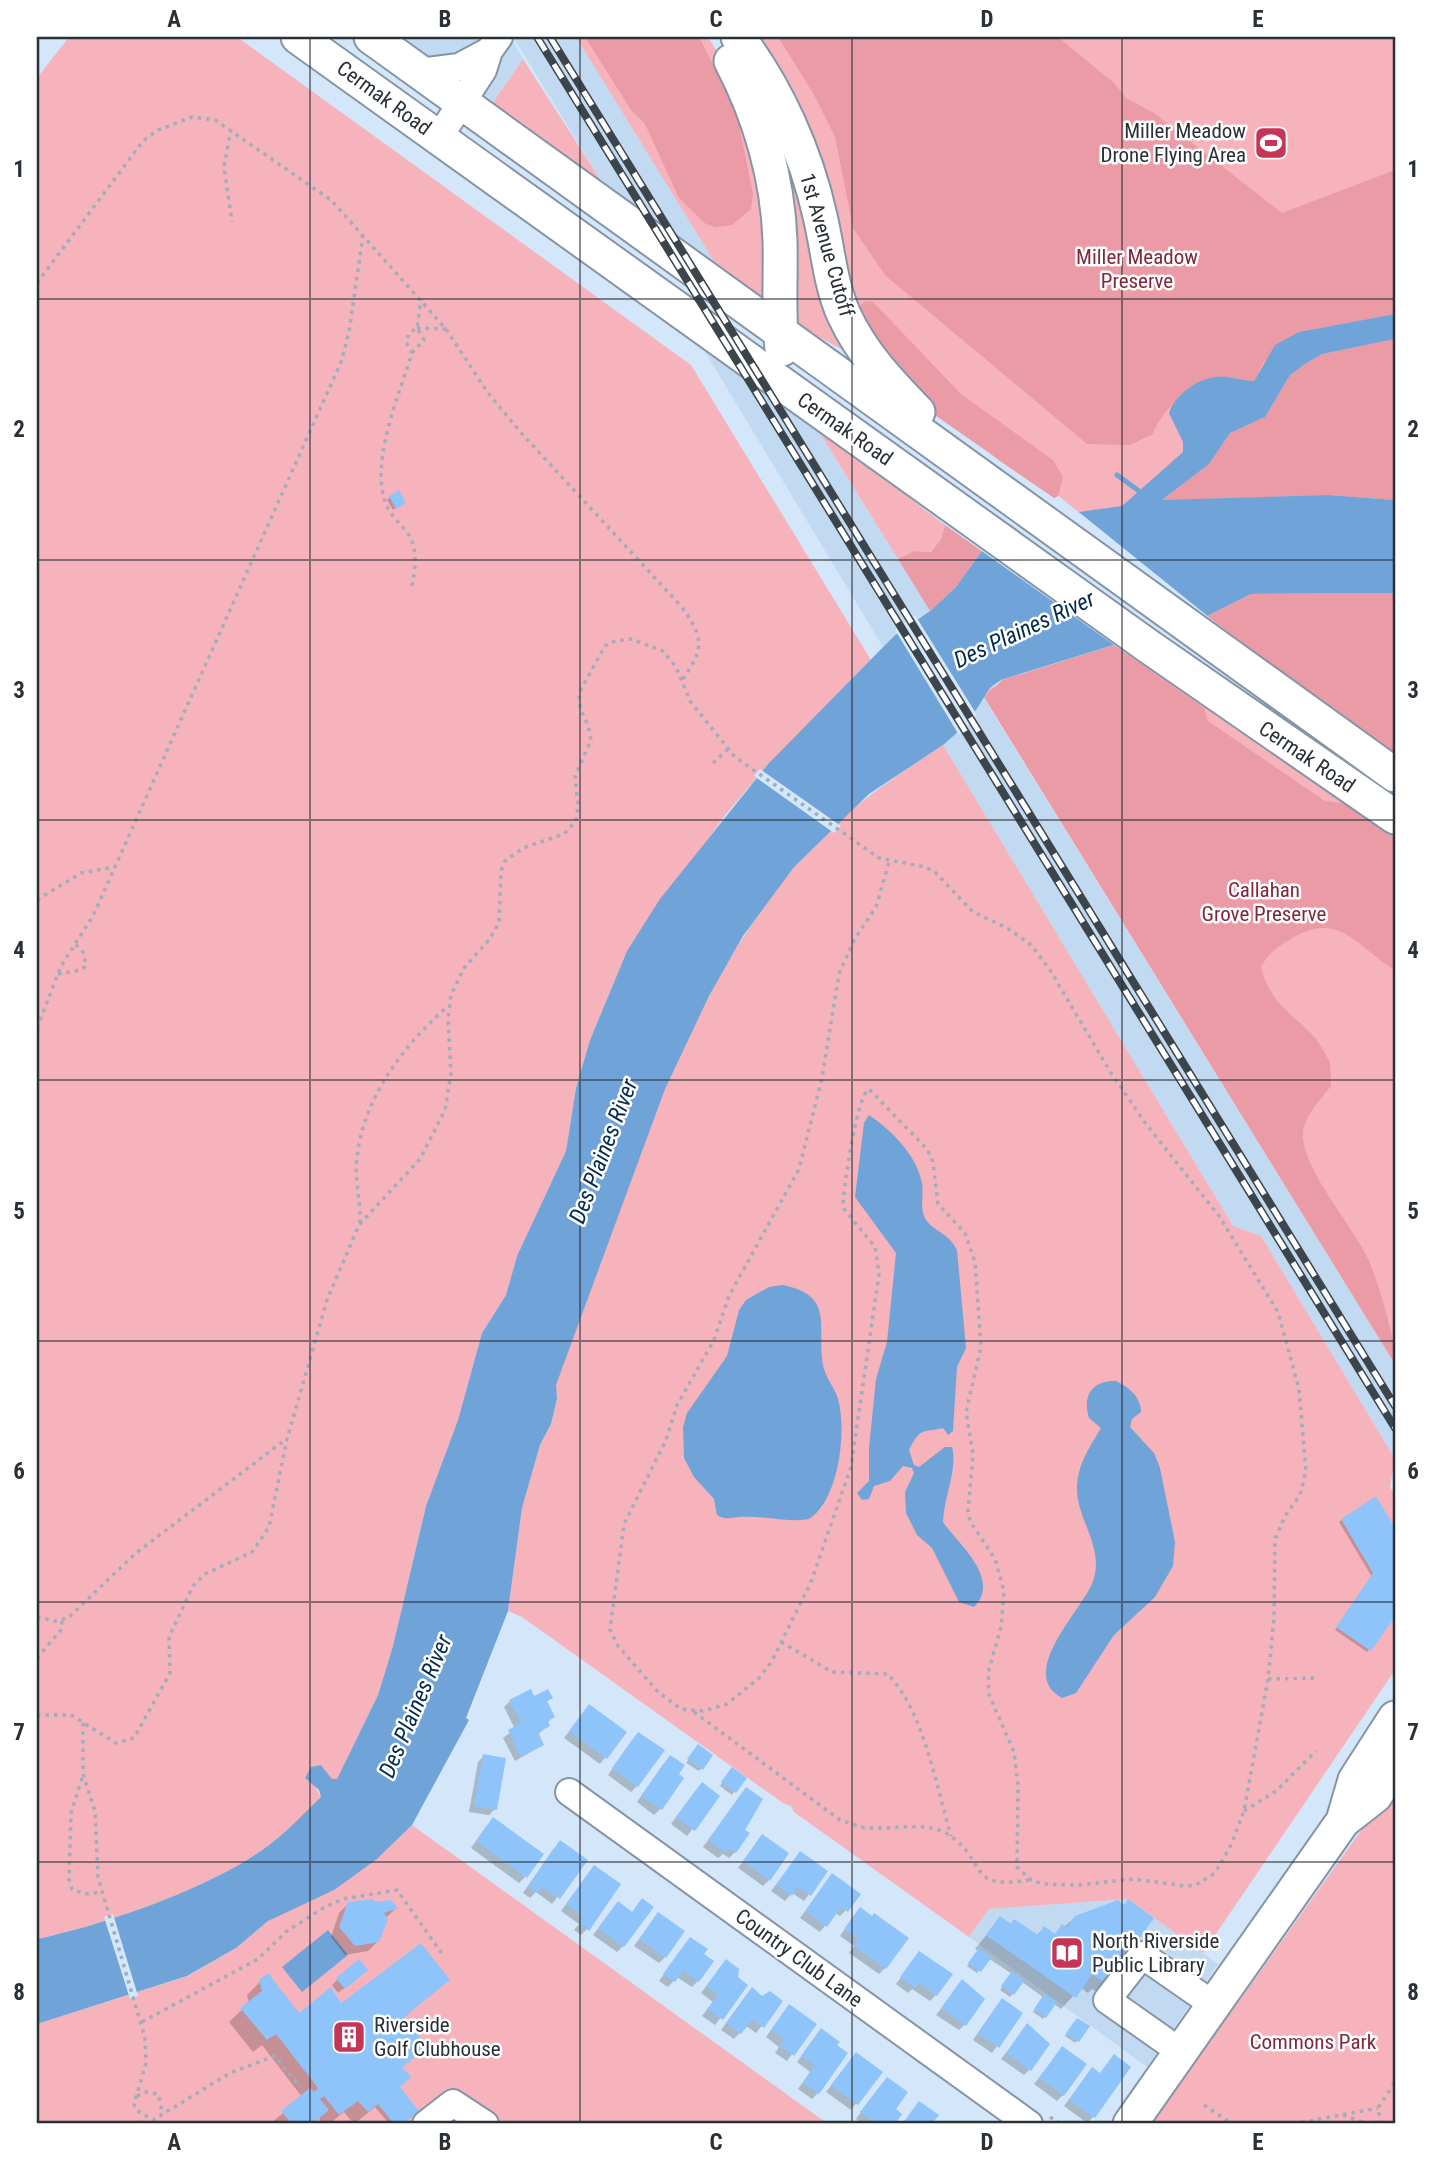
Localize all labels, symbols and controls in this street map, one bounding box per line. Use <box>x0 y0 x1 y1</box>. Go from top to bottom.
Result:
text: A <box>167 6 181 33</box>
text: B <box>439 6 451 33</box>
text: C <box>709 6 723 33</box>
text: D <box>981 6 994 33</box>
text: E <box>1252 6 1264 33</box>
street label: Cermak Road <box>332 56 436 140</box>
place label: Miller Meadow Drone Flying Area <box>1100 119 1246 167</box>
sports icon: Miller Meadow Drone Flying Area <box>1252 124 1290 162</box>
text: 1 <box>13 156 25 183</box>
text: 1 <box>1407 156 1419 183</box>
street label: 1st Avenue Cutoff <box>795 170 859 320</box>
park label: Miller Meadow Preserve <box>1076 245 1198 293</box>
street label: Cermak Road <box>793 387 897 471</box>
text: 2 <box>13 416 25 443</box>
text: 2 <box>1407 416 1419 443</box>
water label: Des Plaines River <box>950 585 1100 674</box>
text: 3 <box>13 677 25 704</box>
text: 3 <box>1407 677 1419 704</box>
street label: Cermak Road <box>1254 716 1360 798</box>
park label: Callahan Grove Preserve <box>1202 878 1327 926</box>
text: 4 <box>13 937 25 964</box>
text: 4 <box>1407 937 1419 964</box>
water label: Des Plaines River <box>564 1074 644 1227</box>
text: 5 <box>13 1198 25 1225</box>
text: 5 <box>1407 1198 1419 1225</box>
text: 6 <box>13 1458 25 1485</box>
text: 6 <box>1407 1458 1419 1485</box>
water label: Des Plaines River <box>373 1630 458 1782</box>
text: 7 <box>13 1719 25 1746</box>
text: 7 <box>1407 1719 1419 1746</box>
street label: Country Club Lane <box>731 1904 867 2012</box>
place label: North Riverside Public Library <box>1092 1929 1220 1977</box>
library icon: North Riverside Public Library <box>1048 1934 1086 1972</box>
text: 8 <box>13 1979 25 2006</box>
text: 8 <box>1407 1979 1419 2006</box>
place label: Riverside Golf Clubhouse <box>374 2013 501 2061</box>
building icon: Riverside Golf Clubhouse <box>330 2018 368 2056</box>
park label: Commons Park <box>1250 2030 1377 2054</box>
text: A <box>167 2129 181 2156</box>
text: B <box>439 2129 451 2156</box>
text: C <box>709 2129 723 2156</box>
text: D <box>981 2129 994 2156</box>
text: E <box>1252 2129 1264 2156</box>

